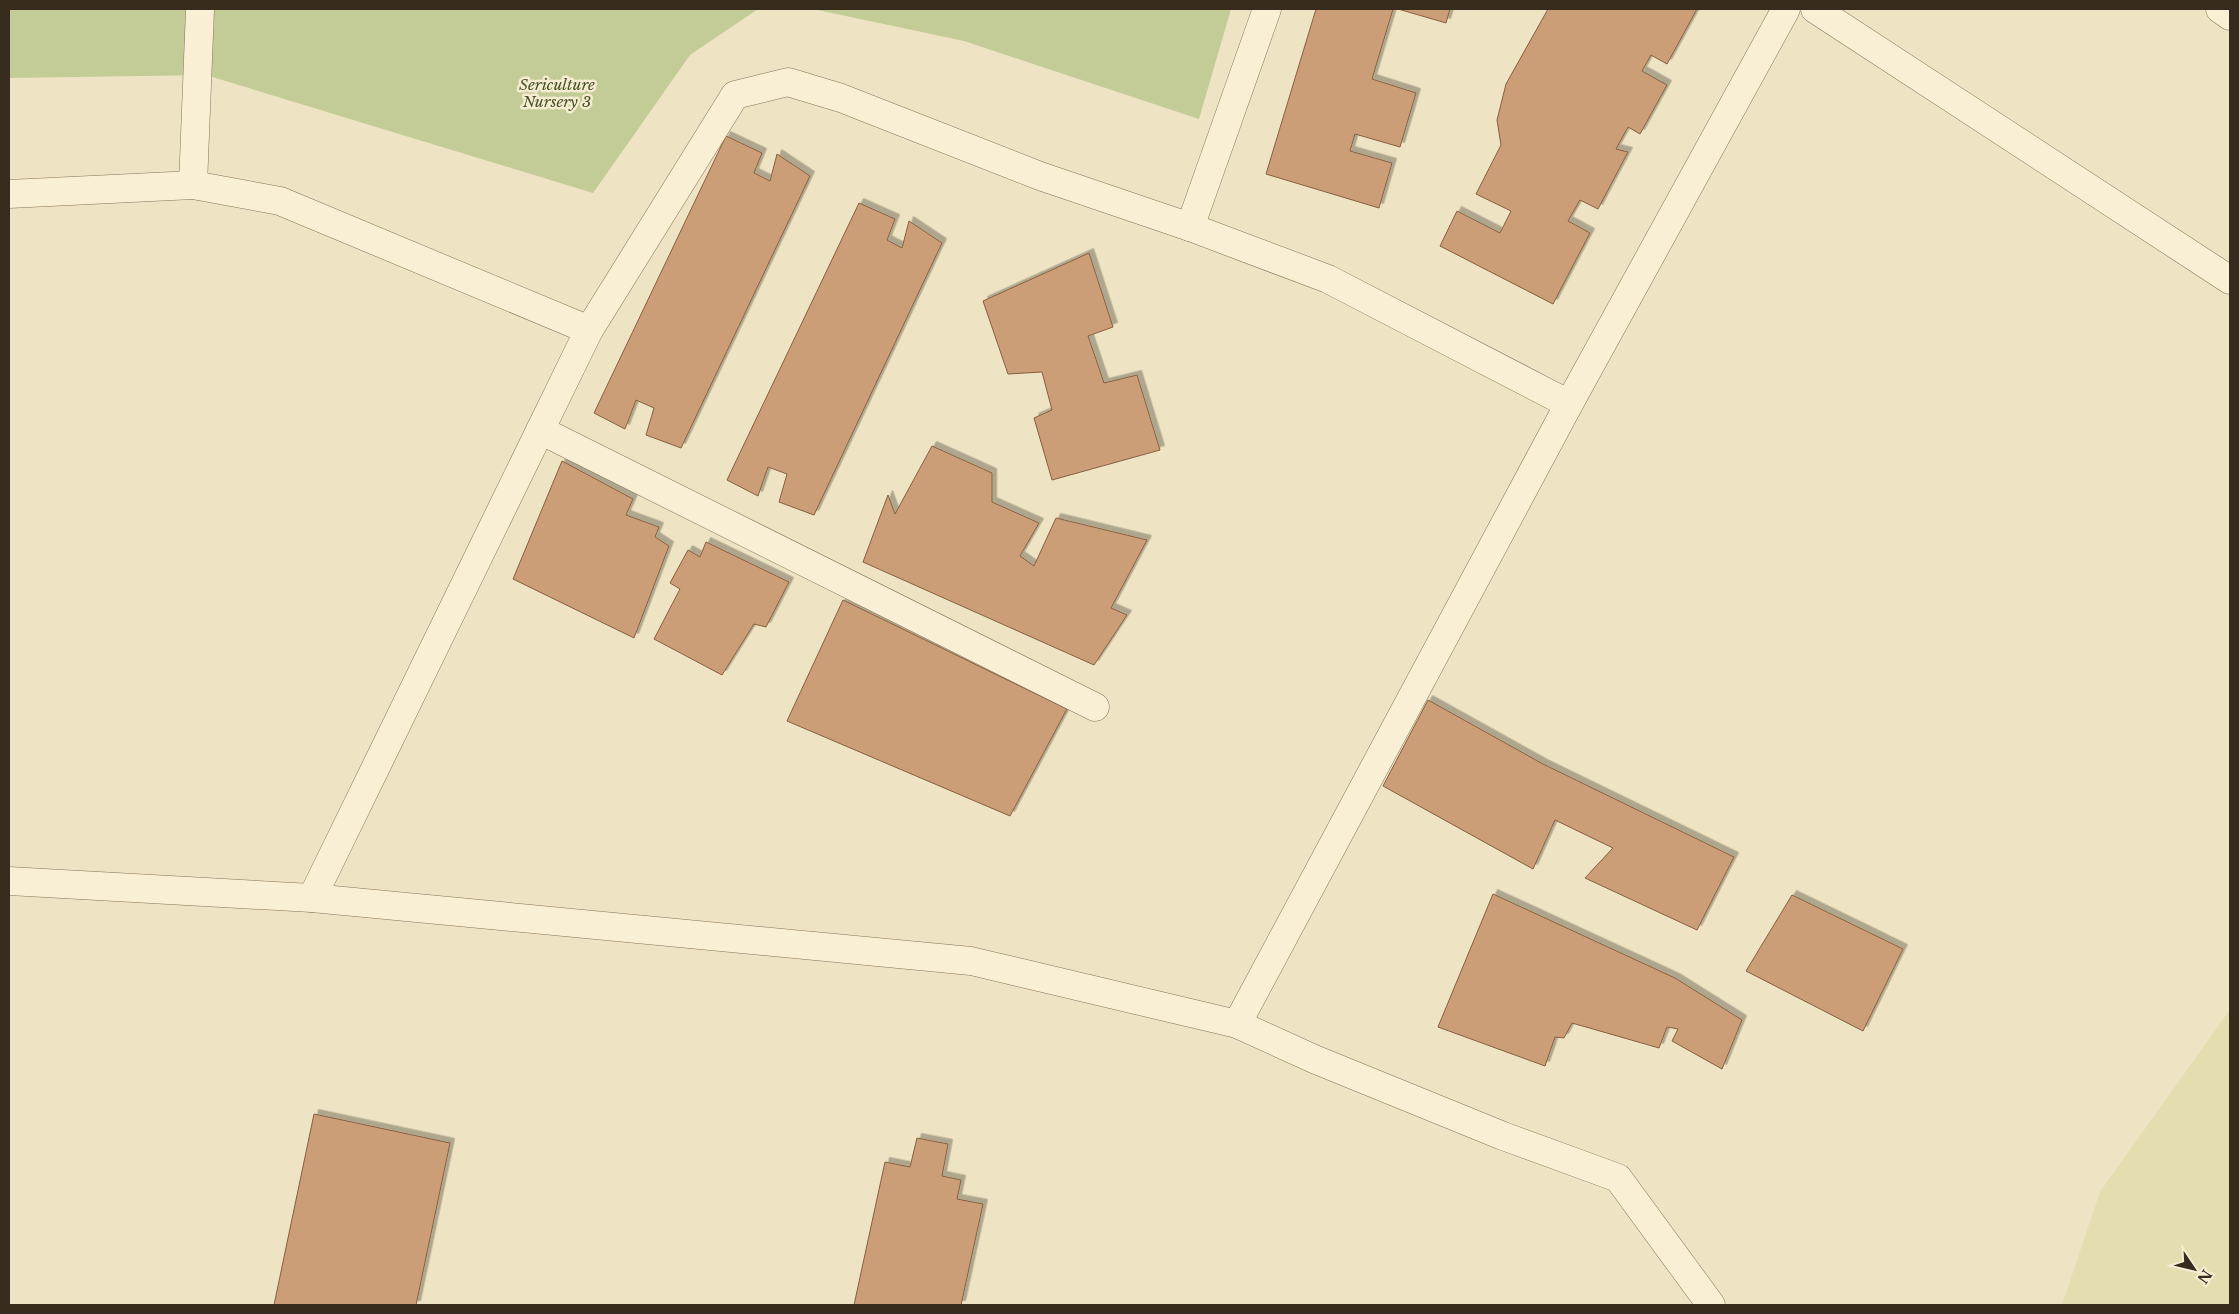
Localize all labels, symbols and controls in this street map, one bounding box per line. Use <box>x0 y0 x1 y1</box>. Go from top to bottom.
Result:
park label: Sericulture Nursery 3 <box>519 75 595 111</box>
north arrow <box>2169 1244 2219 1294</box>
text: N <box>2193 1266 2216 1287</box>

